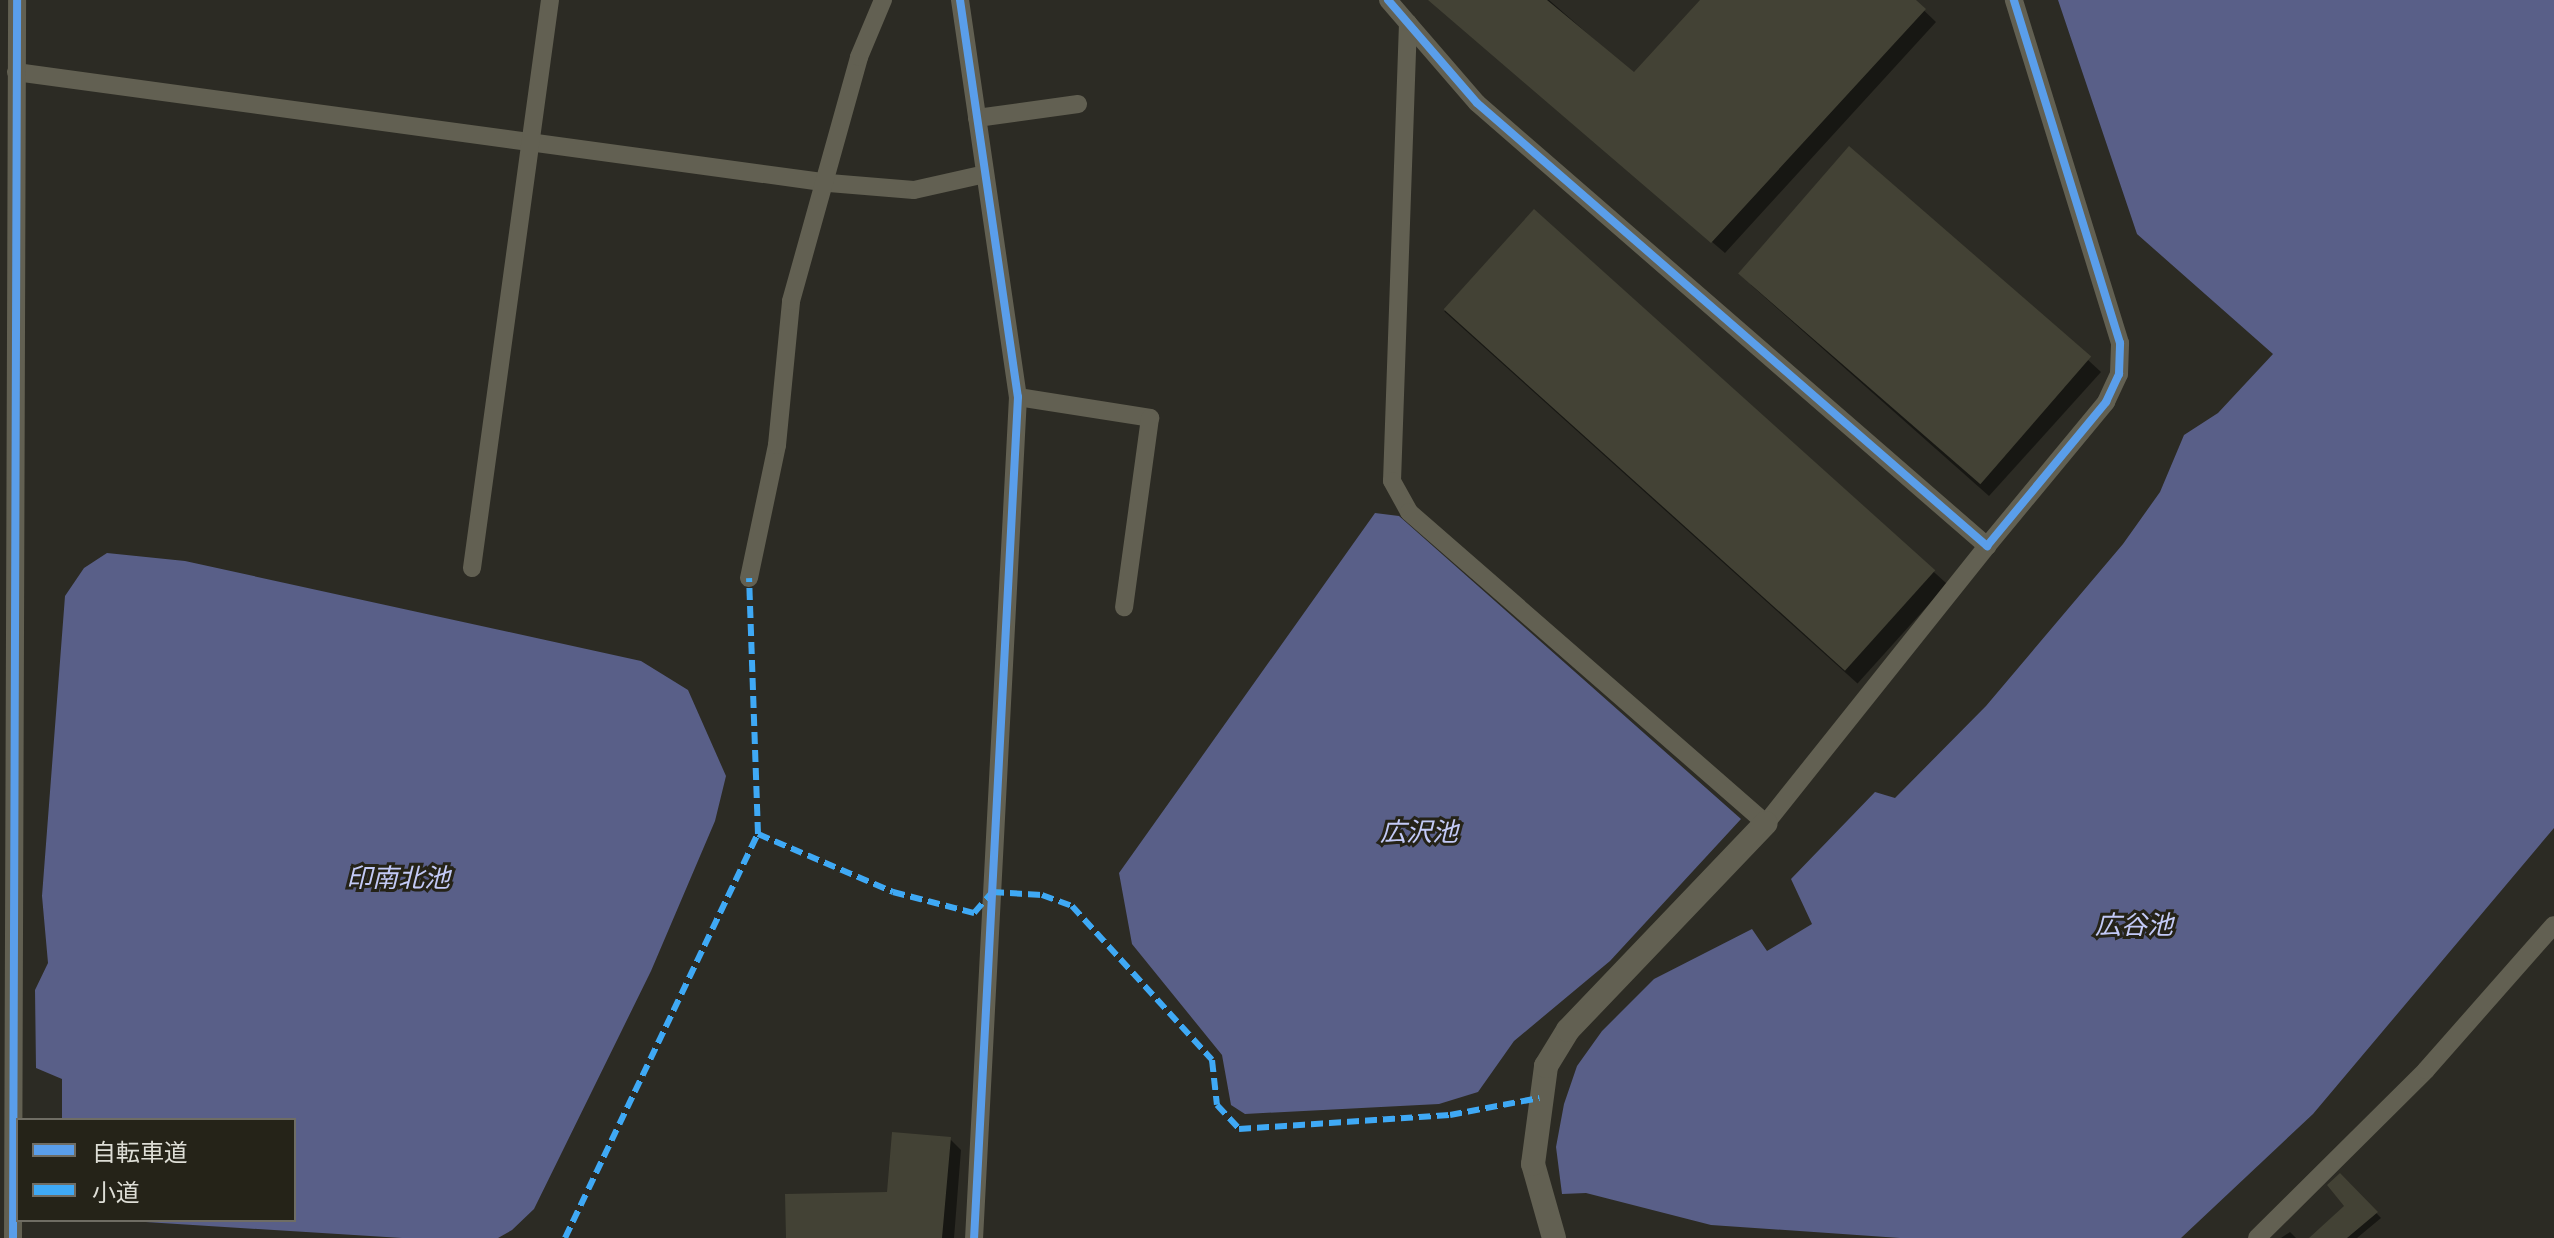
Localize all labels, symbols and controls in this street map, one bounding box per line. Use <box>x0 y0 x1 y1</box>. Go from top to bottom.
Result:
water label: 広沢池 <box>1380 816 1458 848</box>
water label: 印南北池 <box>346 862 450 894</box>
water label: 広谷池 <box>2095 909 2173 941</box>
legend <box>16 1118 296 1222</box>
text: 自転車道 <box>92 1139 188 1166</box>
text: 小道 <box>92 1179 140 1206</box>

